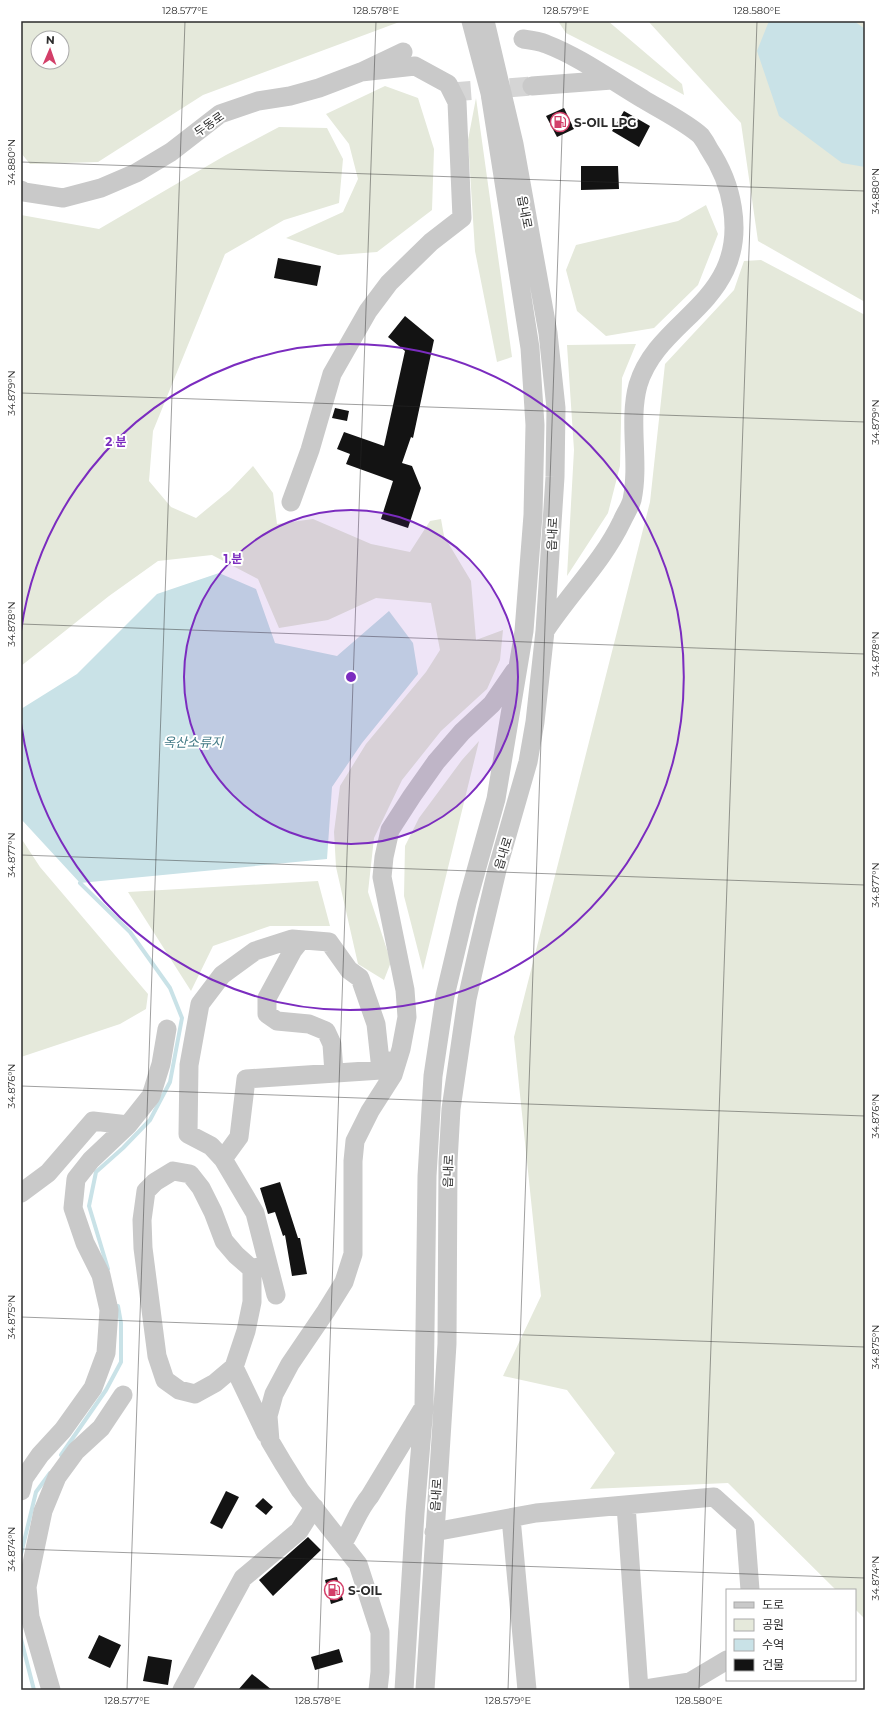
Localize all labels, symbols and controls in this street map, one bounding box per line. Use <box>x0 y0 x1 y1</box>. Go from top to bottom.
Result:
text: 128.577°E <box>162 4 208 17</box>
text: 128.578°E <box>353 4 399 17</box>
text: 128.579°E <box>543 4 589 17</box>
text: 128.580°E <box>733 4 781 17</box>
north arrow <box>30 30 70 70</box>
text: N <box>46 33 55 47</box>
street label: 두동로 <box>191 108 227 140</box>
fuel station icon: S-OIL LPG <box>549 111 571 133</box>
place label: S-OIL LPG <box>574 115 637 130</box>
text: 34.880°N <box>5 139 18 185</box>
text: 34.880°N <box>869 168 882 214</box>
street label: 읍내로 <box>514 194 536 230</box>
text: 34.879°N <box>5 370 18 416</box>
text: 34.879°N <box>869 399 882 445</box>
text: 2 분 <box>105 434 127 449</box>
street label: 읍내로 <box>544 517 560 551</box>
text: 1 분 <box>223 551 243 566</box>
text: 34.878°N <box>5 601 18 647</box>
text: 34.878°N <box>869 631 882 677</box>
centre of rings <box>344 670 358 684</box>
water label: 옥산소류지 <box>163 734 224 750</box>
text: 34.877°N <box>5 832 18 878</box>
street label: 읍내로 <box>491 835 515 871</box>
text: 34.877°N <box>869 862 882 908</box>
text: 34.876°N <box>5 1064 18 1108</box>
text: 34.876°N <box>869 1094 882 1138</box>
street label: 읍내로 <box>440 1154 456 1188</box>
text: 34.875°N <box>5 1295 18 1339</box>
text: 34.875°N <box>869 1325 882 1369</box>
street label: 읍내로 <box>427 1478 445 1512</box>
text: 34.874°N <box>5 1527 18 1571</box>
text: 34.874°N <box>869 1556 882 1600</box>
fuel station icon: S-OIL <box>323 1579 345 1601</box>
place label: S-OIL <box>348 1583 383 1598</box>
legend <box>726 1589 856 1681</box>
text: 도로 <box>762 1597 784 1612</box>
text: 공원 <box>762 1617 784 1632</box>
text: 수역 <box>762 1637 784 1652</box>
text: 건물 <box>762 1657 784 1672</box>
text: 128.577°E <box>104 1694 150 1707</box>
text: 128.578°E <box>295 1694 341 1707</box>
text: 128.579°E <box>485 1694 531 1707</box>
text: 128.580°E <box>675 1694 723 1707</box>

